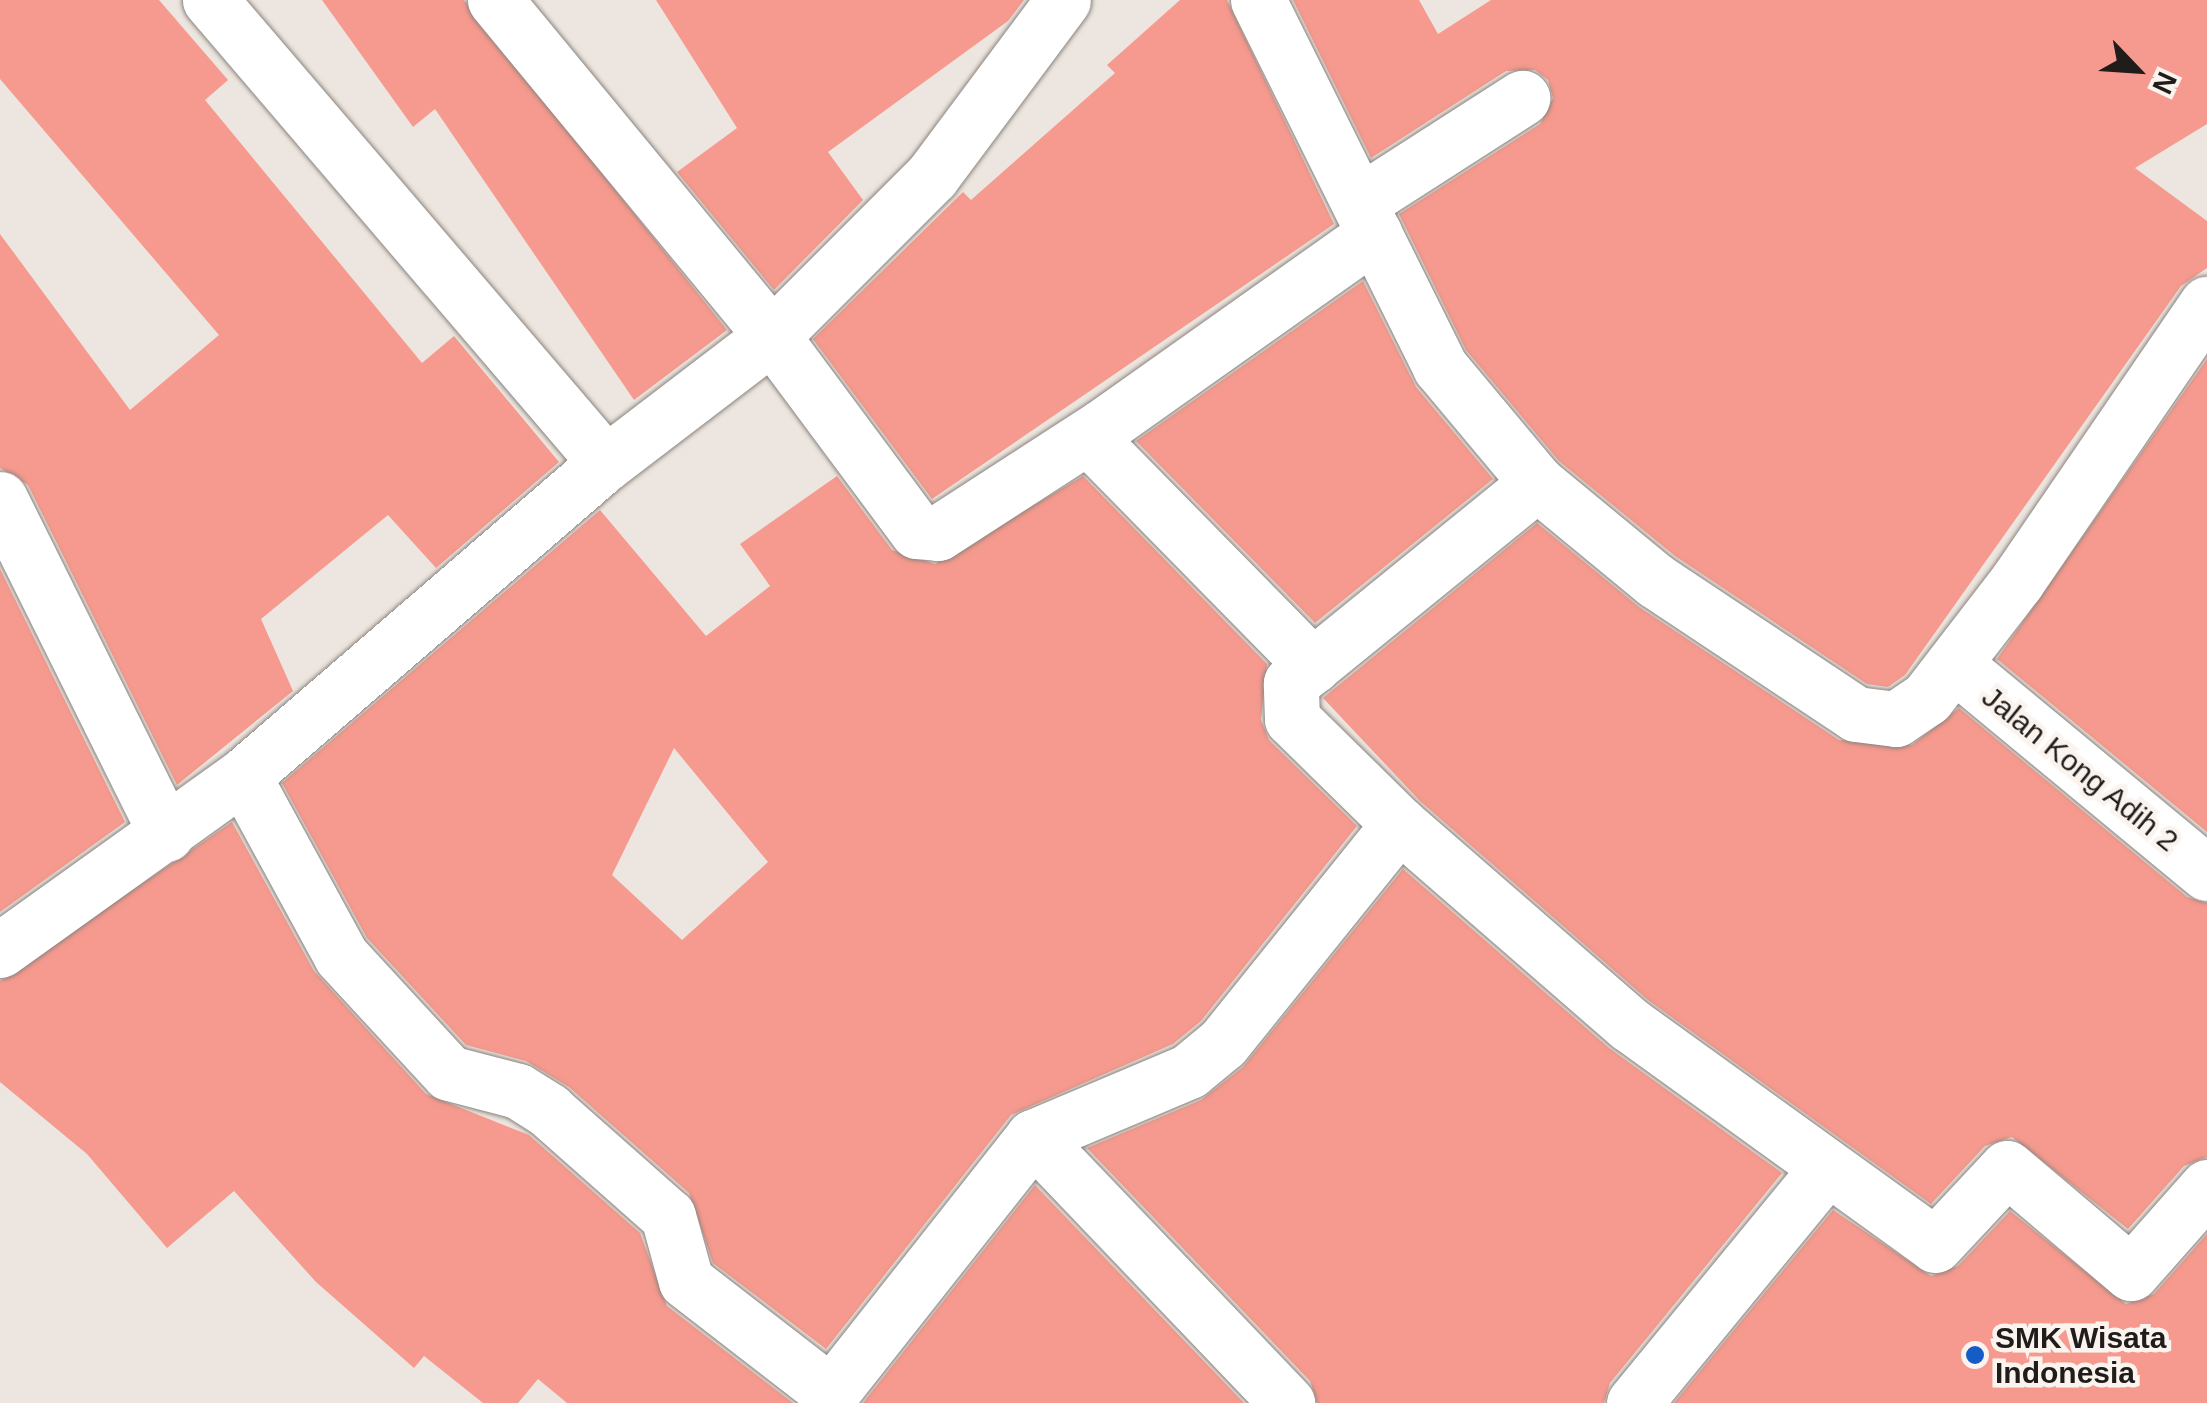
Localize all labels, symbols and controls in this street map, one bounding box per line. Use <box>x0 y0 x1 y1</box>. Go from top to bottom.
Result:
north arrow <box>2087 20 2187 120</box>
text: N <box>2146 67 2183 99</box>
street label: Jalan Kong Adih 2 <box>1974 678 2186 860</box>
place label: SMK Wisata Indonesia <box>1995 1320 2166 1390</box>
marker: SMK Wisata Indonesia <box>1964 1344 1986 1366</box>

